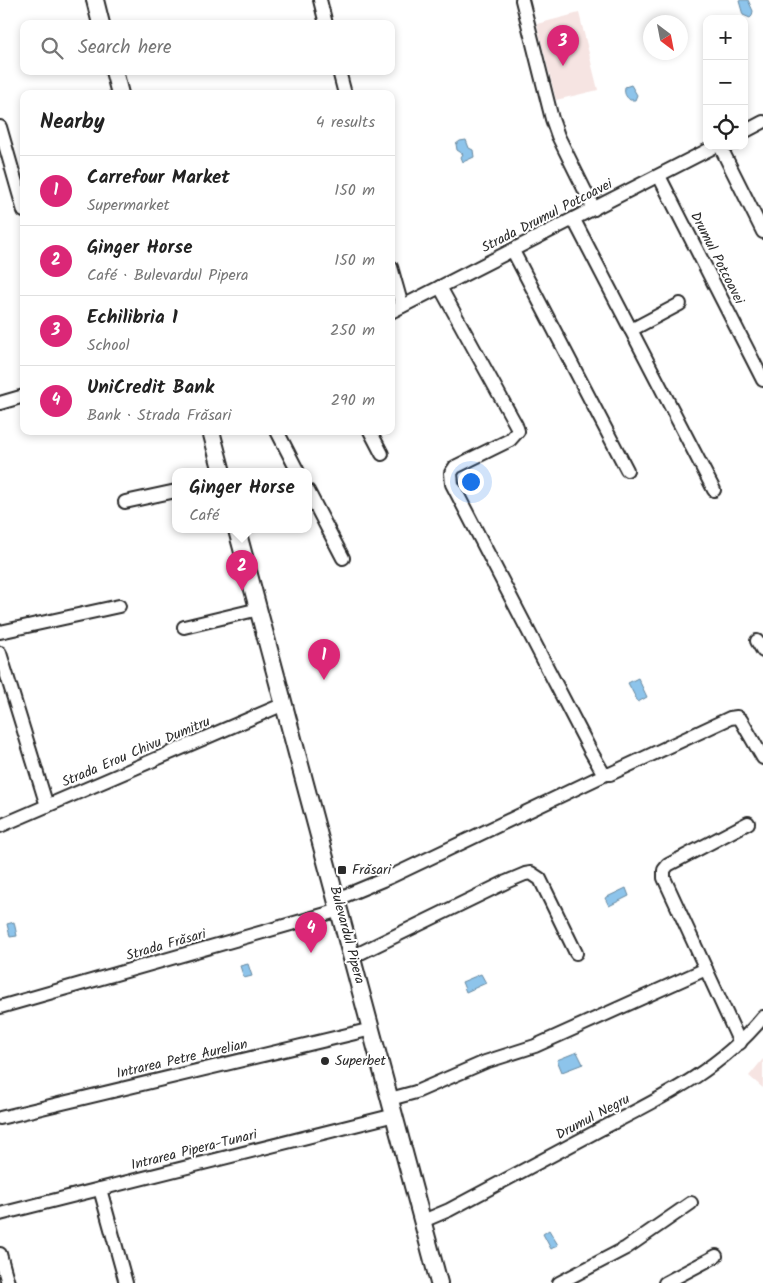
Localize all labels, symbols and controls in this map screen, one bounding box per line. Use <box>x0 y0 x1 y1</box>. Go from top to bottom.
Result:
north arrow <box>643 15 688 60</box>
map controls <box>703 15 748 150</box>
button: + <box>703 15 748 60</box>
search box <box>20 20 395 75</box>
pin: 3 <box>547 25 579 66</box>
text: Search here <box>78 33 172 63</box>
icon: search <box>38 34 66 62</box>
button: − <box>703 60 748 105</box>
button: locate <box>703 105 748 150</box>
text: Nearby <box>40 106 105 139</box>
text: 4 results <box>316 110 375 135</box>
text: Carrefour Market <box>87 163 230 193</box>
street label: Strada Drumul Potcoavei <box>478 173 617 259</box>
text: 1 <box>54 178 58 203</box>
text: 150 m <box>334 178 375 203</box>
text: Supermarket <box>87 193 170 218</box>
street label: Drumul Potcoavei <box>684 208 750 309</box>
text: Ginger Horse <box>87 233 192 263</box>
text: 2 <box>51 248 61 273</box>
text: 150 m <box>334 248 375 273</box>
text: Café · Bulevardul Pipera <box>87 263 248 288</box>
text: Echilibria 1 <box>87 303 178 333</box>
text: 3 <box>52 318 60 343</box>
text: 250 m <box>330 318 375 343</box>
text: School <box>87 333 130 358</box>
text: UniCredit Bank <box>87 373 214 403</box>
text: 4 <box>52 388 60 413</box>
text: 290 m <box>331 388 375 413</box>
text: Bank · Strada Frăsari <box>87 403 231 428</box>
popup <box>172 468 312 533</box>
your location <box>458 469 484 495</box>
text: Ginger Horse <box>189 473 295 503</box>
text: Café <box>189 503 219 528</box>
pin: 2 <box>226 550 258 591</box>
pin: 1 <box>308 639 340 680</box>
street label: Strada Erou Chivu Dumitru <box>58 711 214 793</box>
place label: Frăsari <box>352 859 392 881</box>
marker: Frăsari <box>336 864 348 876</box>
street label: Bulevardul Pipera <box>323 884 371 986</box>
pin: 4 <box>295 912 327 953</box>
street label: Strada Frăsari <box>123 923 209 967</box>
street label: Intrarea Petre Aurelian <box>114 1033 250 1085</box>
place label: Superbet <box>335 1050 386 1072</box>
marker: Superbet <box>319 1055 331 1067</box>
street label: Drumul Negru <box>552 1088 634 1146</box>
street label: Intrarea Pipera-Tunari <box>129 1124 260 1176</box>

